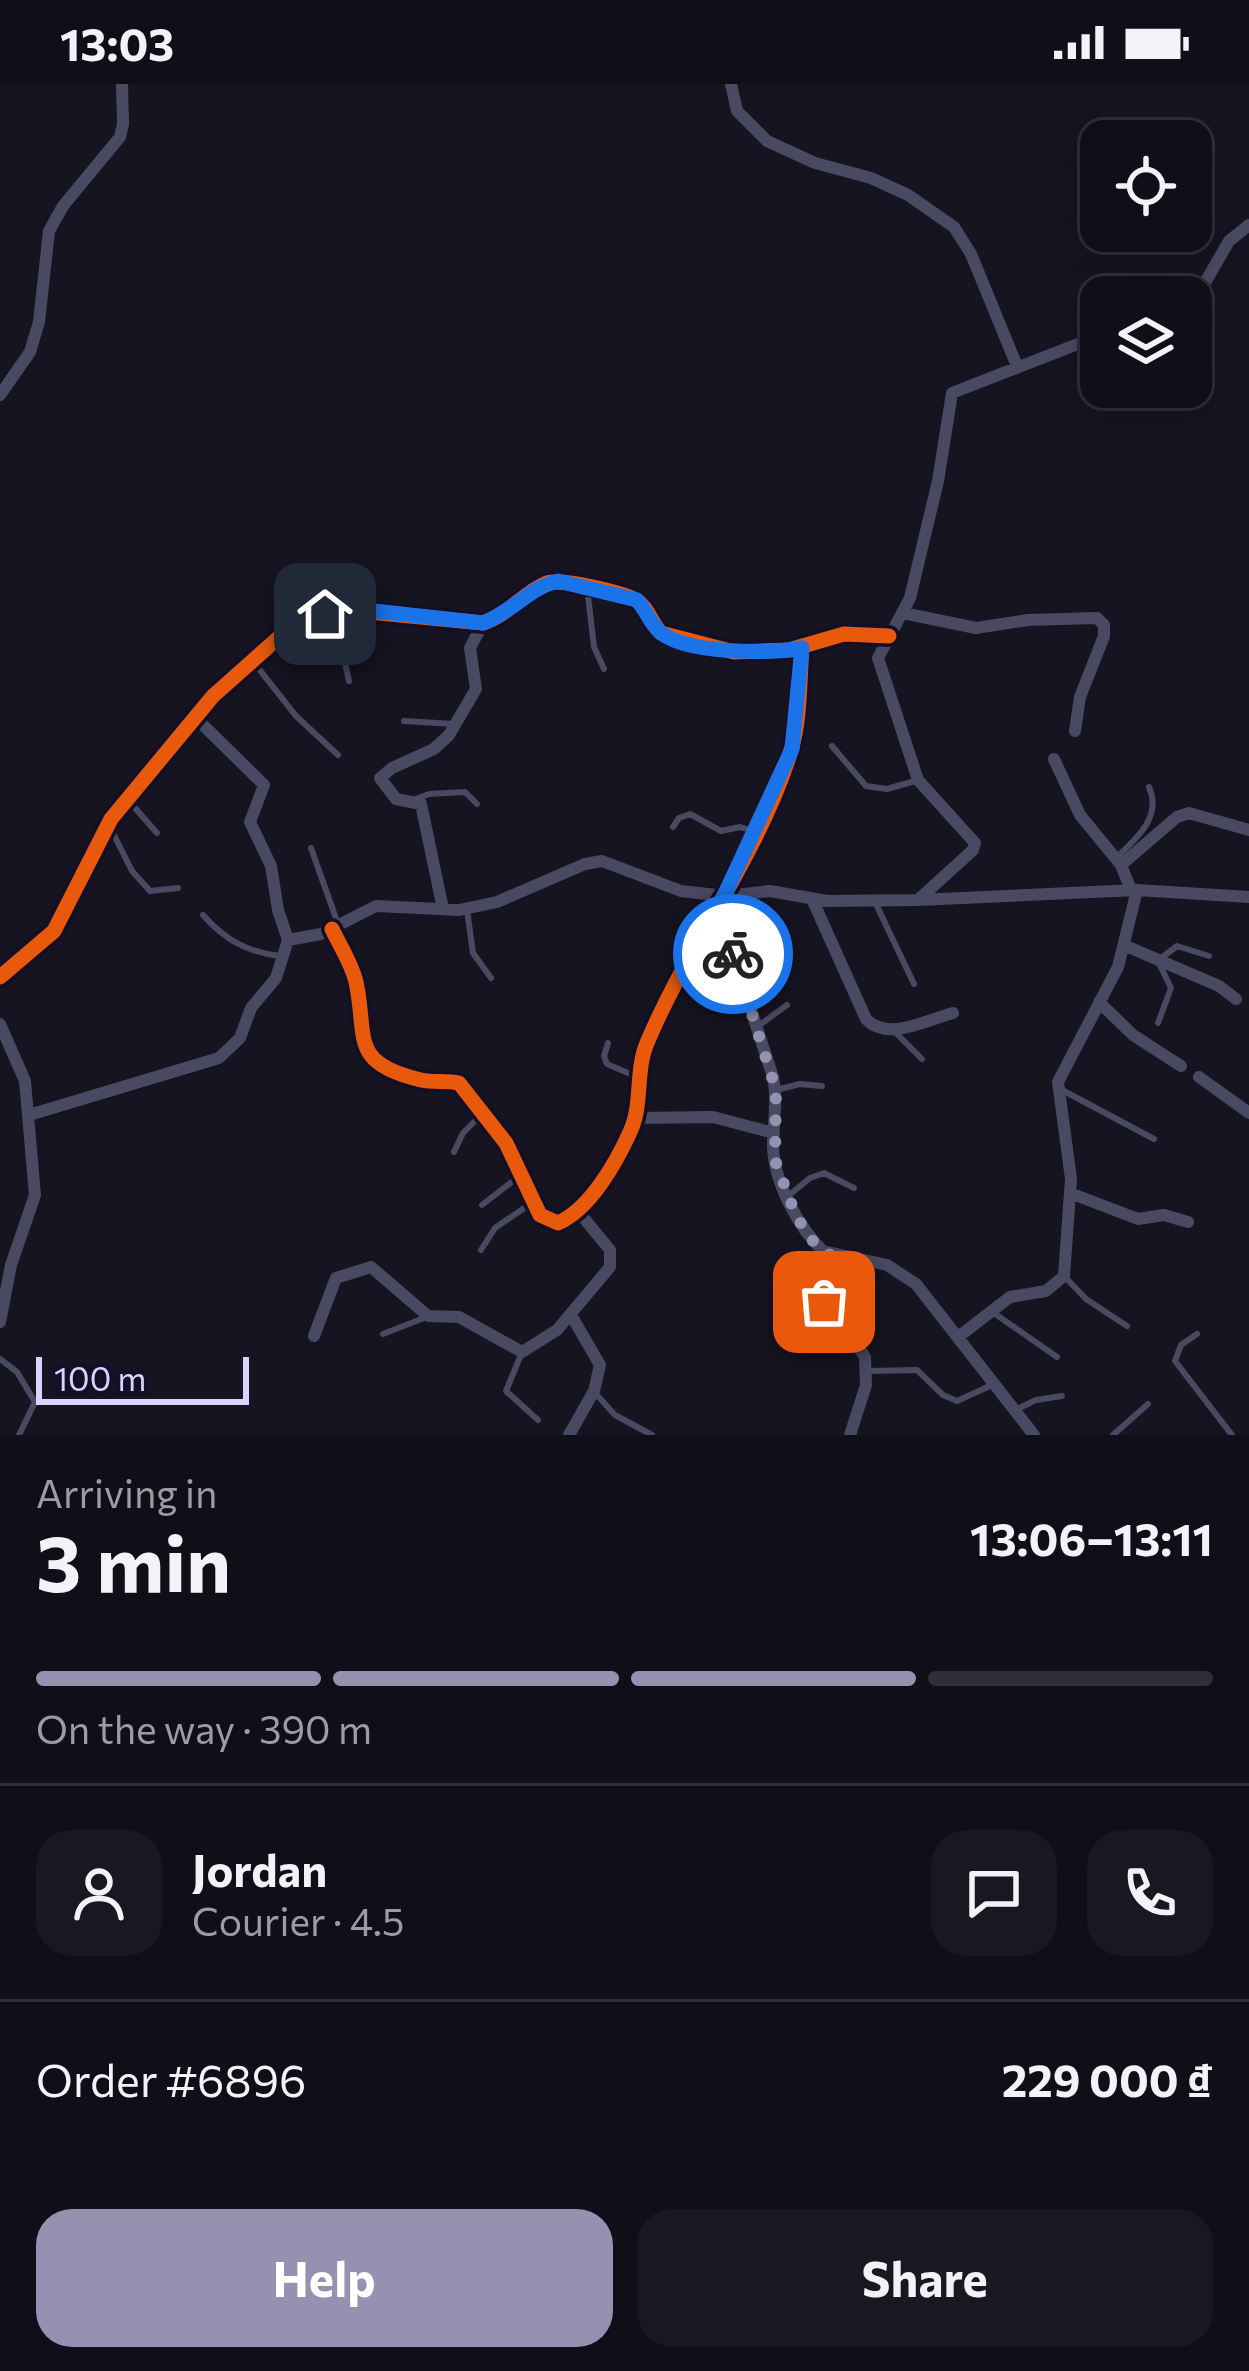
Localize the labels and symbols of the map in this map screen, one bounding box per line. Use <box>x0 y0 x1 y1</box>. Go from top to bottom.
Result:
pin <box>274 563 376 665</box>
courier <box>673 894 793 1014</box>
pin <box>773 1251 875 1353</box>
scale bar <box>36 1351 249 1404</box>

